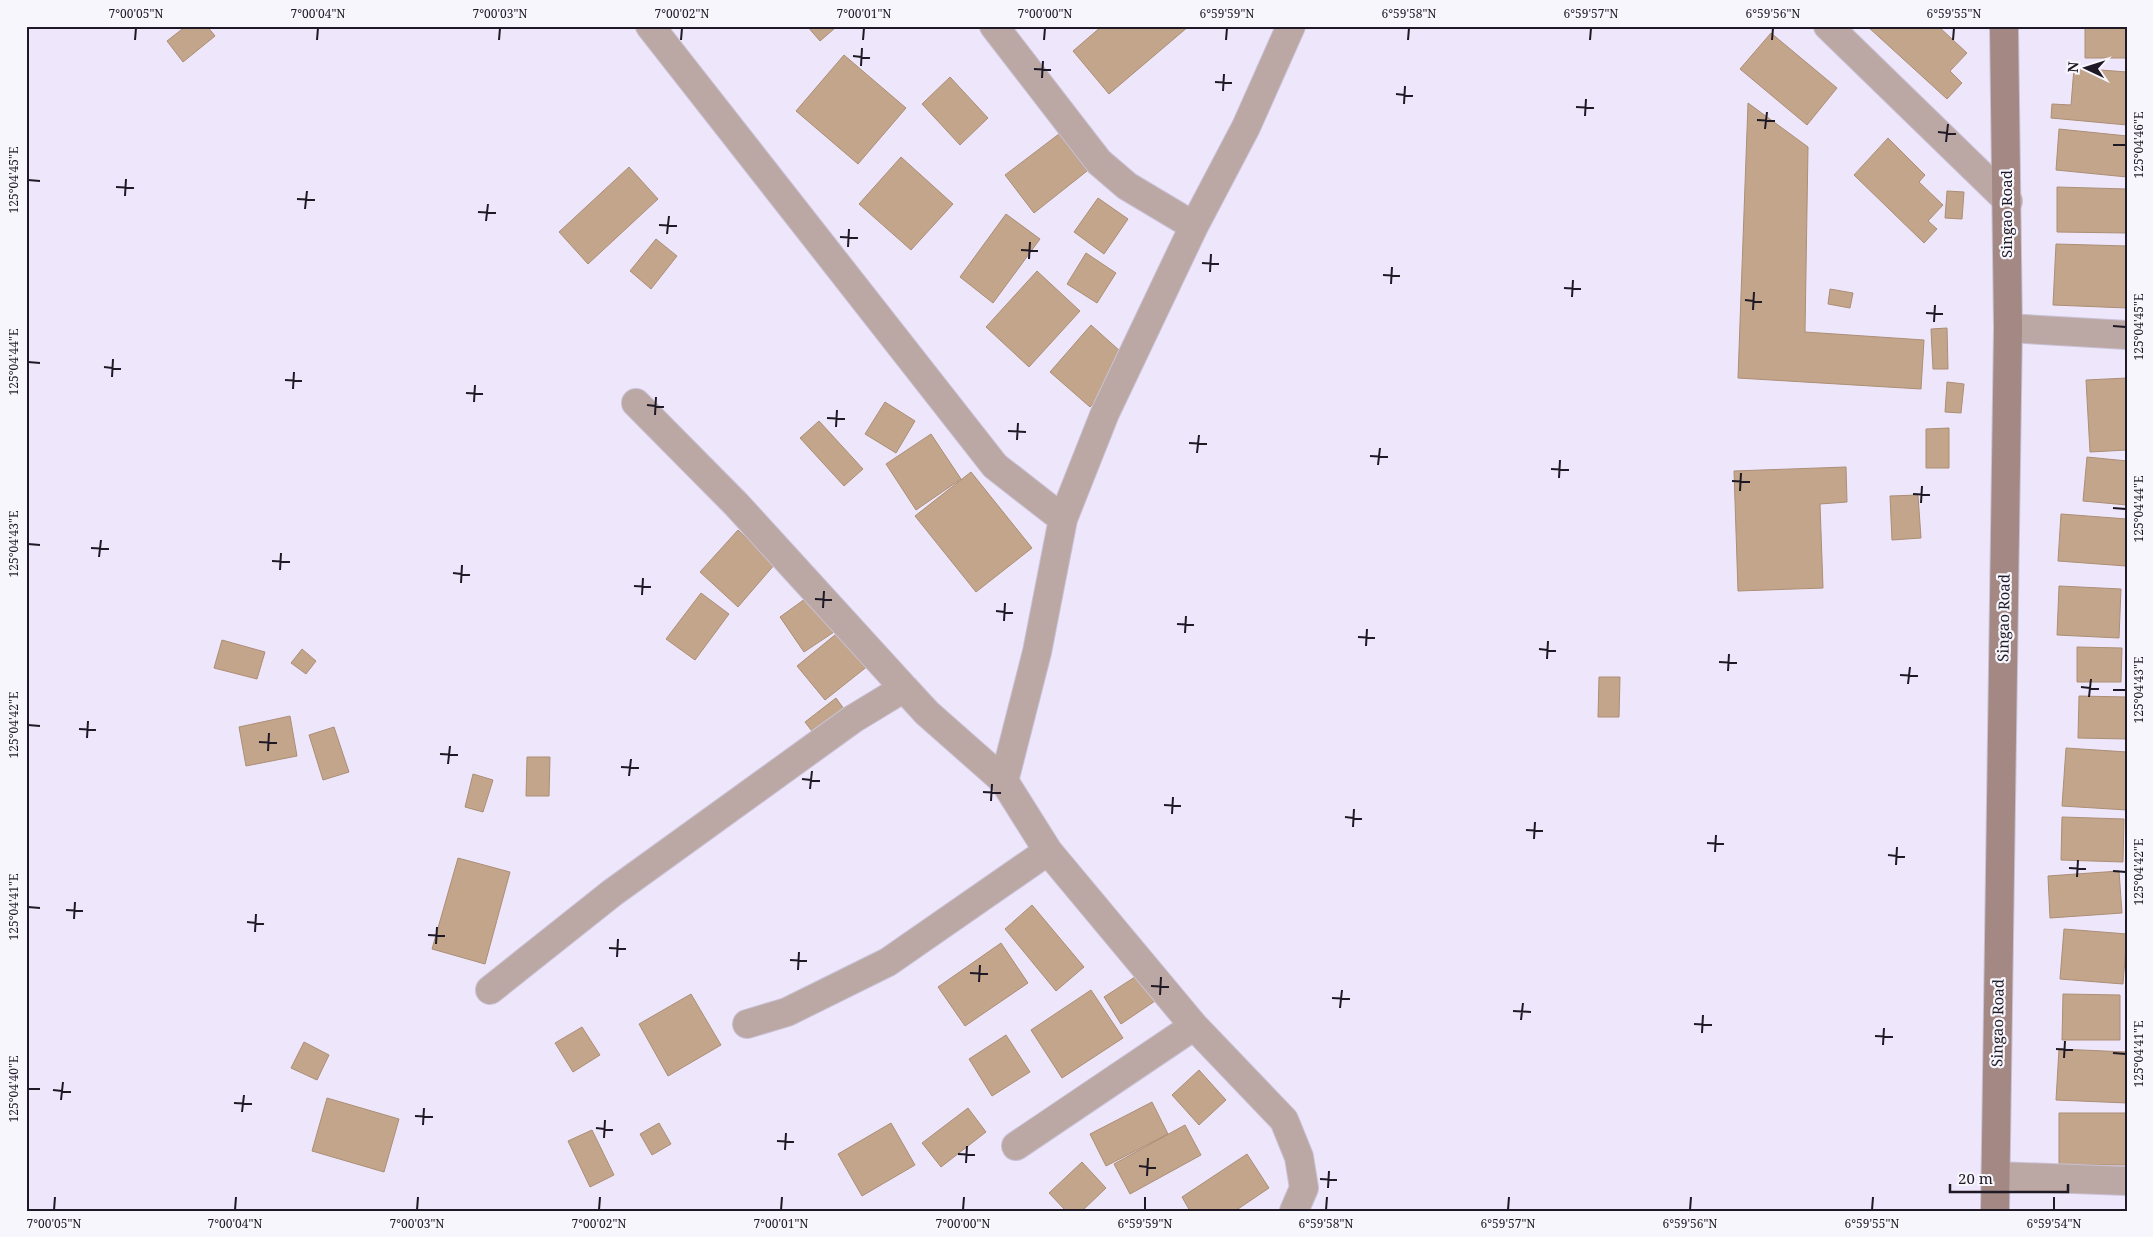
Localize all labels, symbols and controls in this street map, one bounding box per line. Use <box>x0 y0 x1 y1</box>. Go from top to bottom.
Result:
text: 7°00'05"N <box>108 5 164 22</box>
text: 7°00'04"N <box>290 5 346 22</box>
text: 7°00'03"N <box>472 5 528 22</box>
text: 7°00'02"N <box>654 5 710 22</box>
text: 7°00'01"N <box>836 5 892 22</box>
text: 7°00'00"N <box>1017 5 1073 22</box>
text: 6°59'59"N <box>1199 5 1255 22</box>
text: 6°59'58"N <box>1381 5 1437 22</box>
text: 6°59'57"N <box>1563 5 1619 22</box>
text: 6°59'56"N <box>1745 5 1801 22</box>
text: 6°59'55"N <box>1926 5 1982 22</box>
north arrow <box>2060 42 2110 92</box>
text: N <box>2063 61 2082 73</box>
text: 125°04'46"E <box>2130 112 2147 178</box>
text: 125°04'45"E <box>5 147 22 213</box>
street label: Singao Road <box>1996 170 2016 258</box>
text: 125°04'45"E <box>2130 294 2147 360</box>
text: 125°04'44"E <box>5 329 22 395</box>
text: 125°04'44"E <box>2130 476 2147 542</box>
text: 125°04'43"E <box>5 511 22 577</box>
street label: Singao Road <box>1992 574 2014 662</box>
text: 125°04'43"E <box>2130 657 2147 723</box>
text: 125°04'42"E <box>5 692 22 758</box>
text: 125°04'42"E <box>2130 839 2147 905</box>
text: 125°04'41"E <box>5 874 22 940</box>
street label: Singao Road <box>1986 979 2008 1067</box>
text: 125°04'41"E <box>2130 1021 2147 1087</box>
text: 125°04'40"E <box>5 1056 22 1122</box>
scale bar <box>1950 1162 2068 1194</box>
text: 20 m <box>1958 1168 1993 1188</box>
text: 7°00'05"N <box>26 1215 82 1232</box>
text: 7°00'04"N <box>207 1215 263 1232</box>
text: 7°00'03"N <box>389 1215 445 1232</box>
text: 7°00'02"N <box>571 1215 627 1232</box>
text: 7°00'01"N <box>753 1215 809 1232</box>
text: 7°00'00"N <box>935 1215 991 1232</box>
text: 6°59'59"N <box>1117 1215 1173 1232</box>
text: 6°59'58"N <box>1298 1215 1354 1232</box>
text: 6°59'57"N <box>1480 1215 1536 1232</box>
text: 6°59'56"N <box>1662 1215 1718 1232</box>
text: 6°59'55"N <box>1844 1215 1900 1232</box>
text: 6°59'54"N <box>2026 1215 2082 1232</box>

